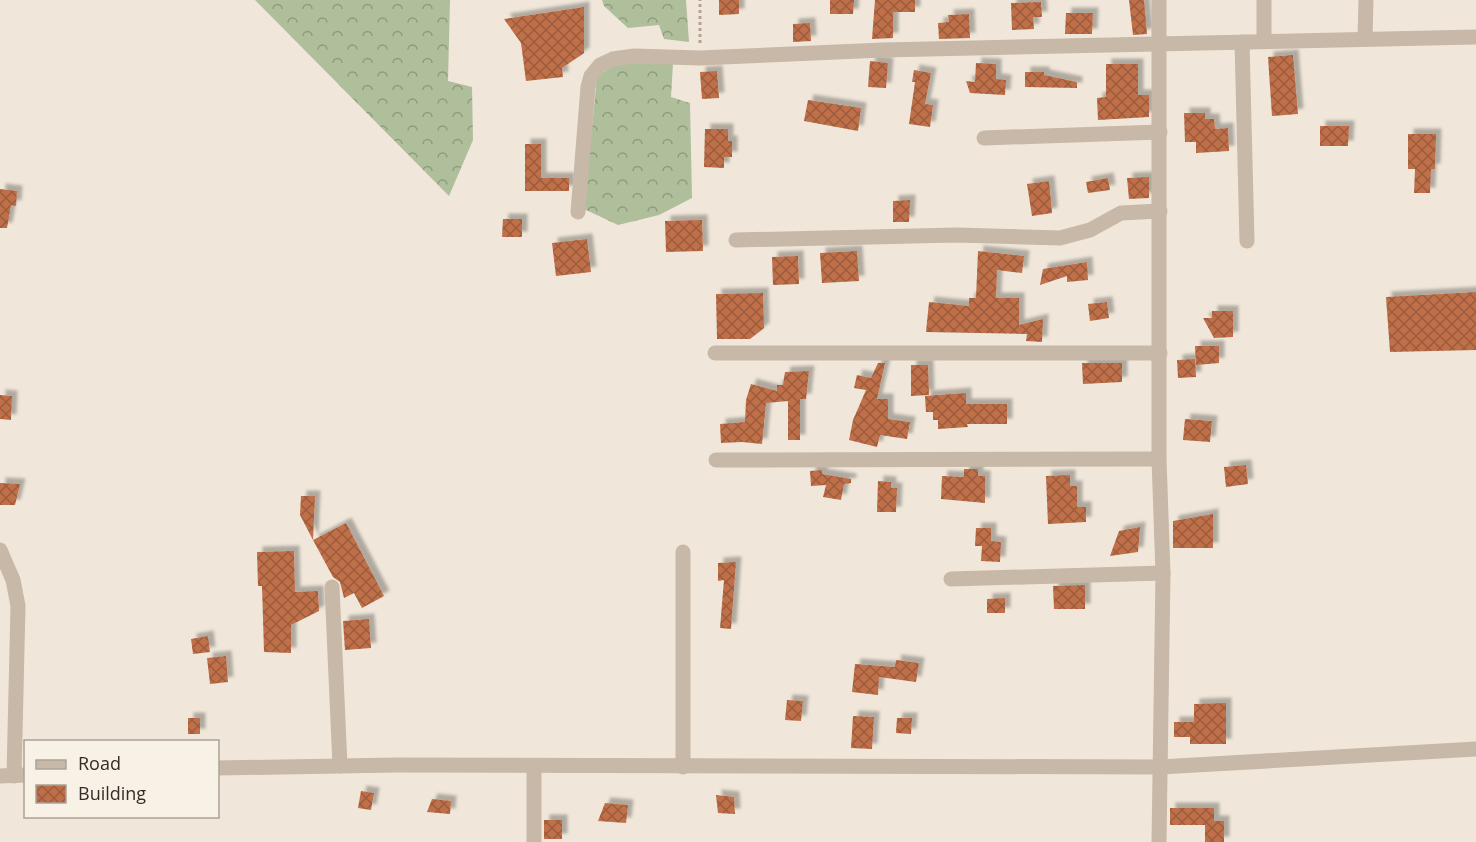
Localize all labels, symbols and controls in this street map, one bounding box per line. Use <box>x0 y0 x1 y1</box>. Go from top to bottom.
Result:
legend <box>24 740 219 818</box>
text: Road <box>78 751 121 775</box>
text: Building <box>78 781 146 805</box>

